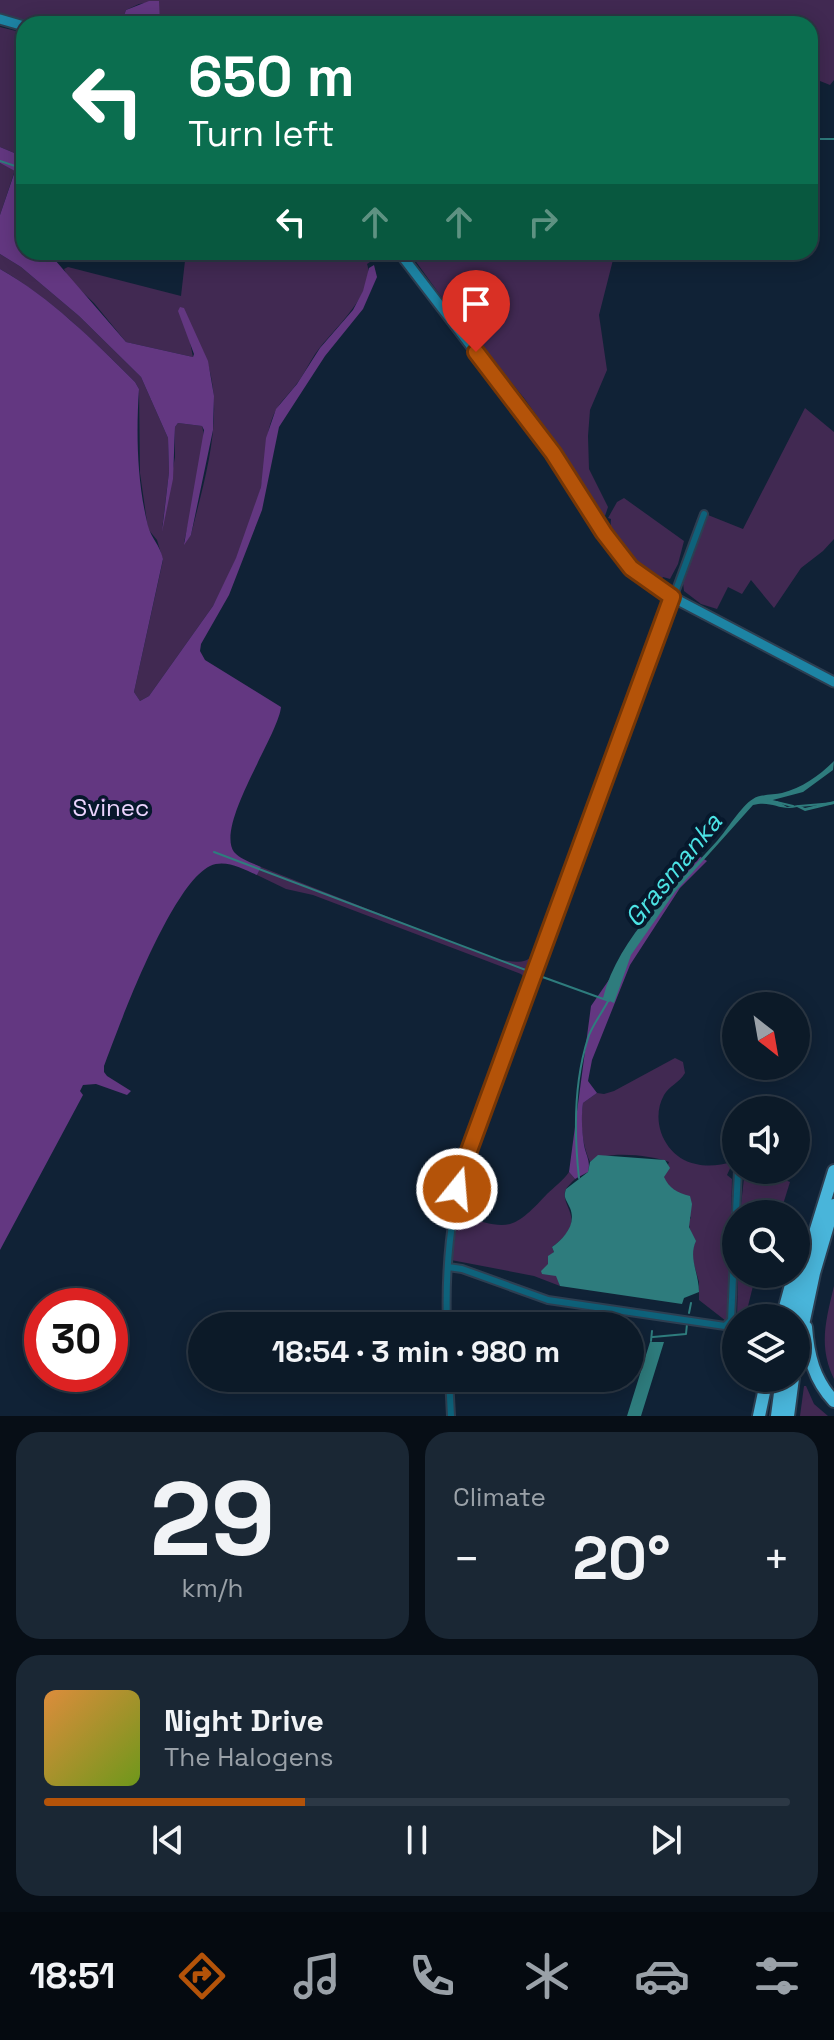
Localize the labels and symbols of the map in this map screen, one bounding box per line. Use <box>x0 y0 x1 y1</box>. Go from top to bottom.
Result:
pin <box>442 270 510 352</box>
park label: Svinec <box>73 792 149 823</box>
water label: Grasmanka <box>617 805 730 934</box>
north arrow <box>722 992 810 1080</box>
position arrow <box>415 1147 499 1231</box>
speed limit sign: 30 <box>24 1288 128 1392</box>

